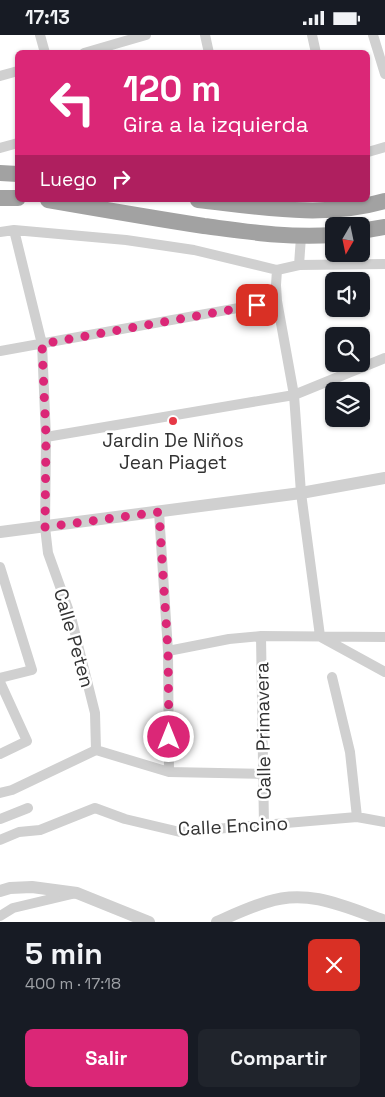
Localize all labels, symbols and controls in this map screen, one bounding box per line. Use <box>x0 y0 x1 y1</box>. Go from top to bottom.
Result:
text: 17:13 <box>25 5 70 30</box>
text: 120 m <box>123 67 221 111</box>
icon: left <box>40 70 105 135</box>
text: Gira a la izquierda <box>123 110 308 138</box>
icon: right <box>107 165 135 193</box>
text: Luego <box>40 167 97 192</box>
north arrow <box>325 217 370 263</box>
map controls <box>325 217 370 427</box>
button: sound <box>325 272 370 317</box>
pin <box>236 284 278 326</box>
icon: arrive <box>243 291 271 319</box>
button: search <box>325 327 370 372</box>
button: layers <box>325 382 370 427</box>
marker: Jardin De Niños Jean Piaget <box>167 415 179 427</box>
place label: Jardin De Niños Jean Piaget <box>102 428 244 475</box>
street label: Calle Peten <box>48 586 100 690</box>
street label: Calle Primavera <box>249 662 277 800</box>
position arrow <box>142 710 194 762</box>
street label: Calle Encino <box>177 811 289 841</box>
text: 5 min <box>25 934 103 973</box>
button: close <box>308 939 360 991</box>
text: 400 m · 17:18 <box>25 973 121 994</box>
button: Salir <box>25 1029 188 1087</box>
button: Compartir <box>198 1029 360 1087</box>

